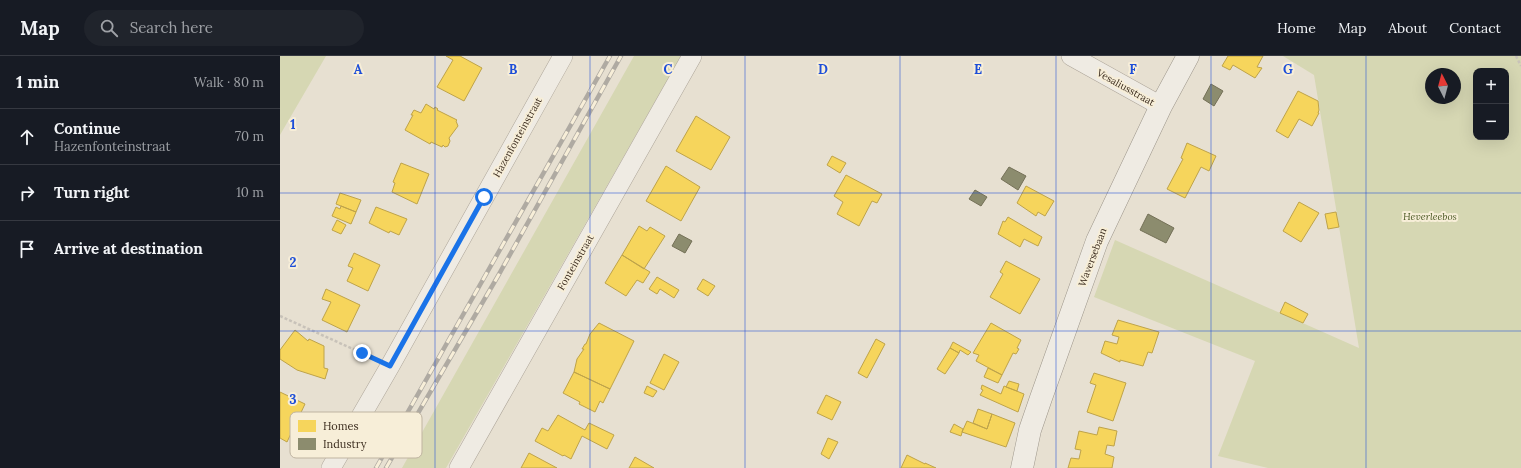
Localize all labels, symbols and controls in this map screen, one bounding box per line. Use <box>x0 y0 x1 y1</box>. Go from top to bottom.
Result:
search box <box>84 10 364 46</box>
text: Map <box>20 16 60 40</box>
icon: search <box>98 17 120 39</box>
text: Search here <box>130 18 213 37</box>
text: Home <box>1277 19 1316 37</box>
text: Map <box>1338 19 1366 37</box>
text: About <box>1388 19 1427 37</box>
text: Contact <box>1449 19 1501 37</box>
text: A <box>354 61 363 78</box>
text: B <box>509 61 518 78</box>
text: C <box>664 61 673 78</box>
text: D <box>818 61 828 78</box>
text: E <box>974 61 982 78</box>
text: F <box>1129 61 1137 78</box>
text: G <box>1283 61 1293 78</box>
street label: Vesaliusstraat <box>1094 66 1157 109</box>
north arrow <box>1425 68 1461 104</box>
map controls <box>1473 68 1509 140</box>
button: + <box>1473 68 1509 104</box>
text: 1 min <box>16 71 59 93</box>
text: Walk · 80 m <box>194 74 264 91</box>
street label: Hazenfonteinstraat <box>490 95 545 180</box>
button: − <box>1473 104 1509 140</box>
text: 1 <box>290 116 296 133</box>
text: Continue <box>54 119 120 138</box>
icon: ahead <box>16 126 38 148</box>
text: 70 m <box>235 128 264 145</box>
text: Hazenfonteinstraat <box>54 138 171 155</box>
icon: right <box>16 182 38 204</box>
text: Turn right <box>54 183 130 202</box>
text: 10 m <box>236 184 264 201</box>
route start <box>475 188 493 206</box>
park label: Heverleebos <box>1403 210 1457 223</box>
street label: Waversebaan <box>1075 226 1110 288</box>
street label: Fonteinstraat <box>554 232 597 292</box>
icon: arrive <box>16 238 38 260</box>
text: Arrive at destination <box>54 239 203 258</box>
text: 2 <box>290 254 297 271</box>
route end <box>353 344 371 362</box>
text: 3 <box>289 391 297 408</box>
legend <box>290 412 422 458</box>
text: Homes <box>323 419 359 433</box>
text: Industry <box>323 437 367 451</box>

